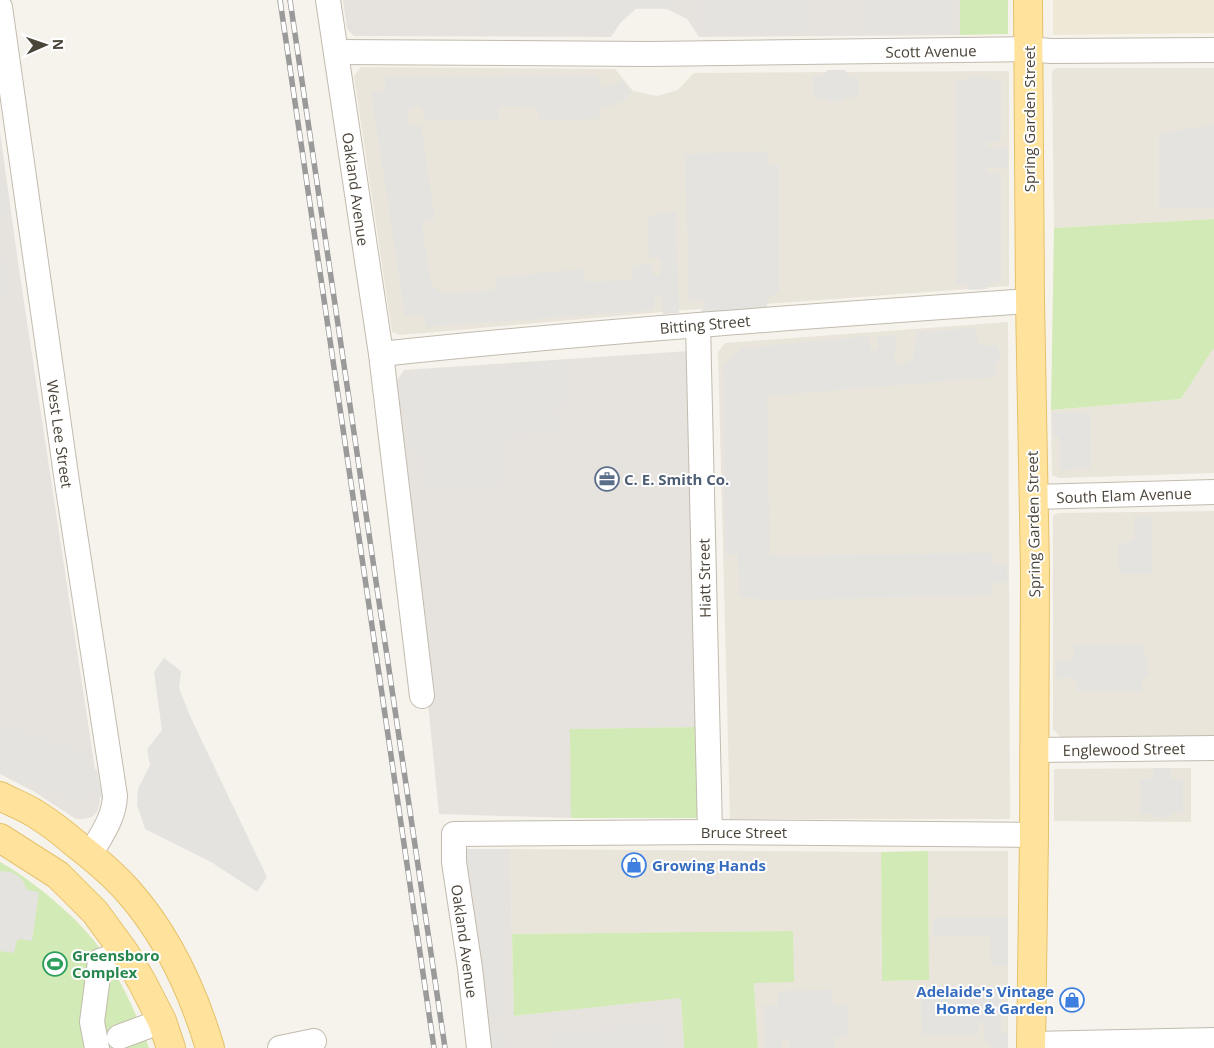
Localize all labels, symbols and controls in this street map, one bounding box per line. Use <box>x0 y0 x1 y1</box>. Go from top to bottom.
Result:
north arrow <box>20 20 70 70</box>
text: N <box>49 39 68 51</box>
street label: Scott Avenue <box>885 40 977 62</box>
street label: Spring Garden Street <box>1019 46 1039 192</box>
street label: Oakland Avenue <box>338 131 374 247</box>
street label: Bitting Street <box>659 310 751 338</box>
street label: West Lee Street <box>43 379 77 489</box>
street label: Spring Garden Street <box>1022 451 1044 597</box>
office icon: C. E. Smith Co. <box>594 466 620 492</box>
place label: C. E. Smith Co. <box>624 469 729 489</box>
street label: South Elam Avenue <box>1056 483 1192 507</box>
street label: Hiatt Street <box>693 538 715 618</box>
street label: Englewood Street <box>1063 738 1185 760</box>
street label: Bruce Street <box>701 822 787 842</box>
shop icon: Growing Hands <box>621 852 647 878</box>
place label: Growing Hands <box>652 855 766 875</box>
street label: Oakland Avenue <box>447 883 483 999</box>
place label: Greensboro Complex <box>72 945 160 982</box>
sports icon: Greensboro Complex <box>42 951 68 977</box>
place label: Adelaide's Vintage Home & Garden <box>916 981 1054 1018</box>
shop icon: Adelaide's Vintage Home & Garden <box>1059 987 1085 1013</box>

